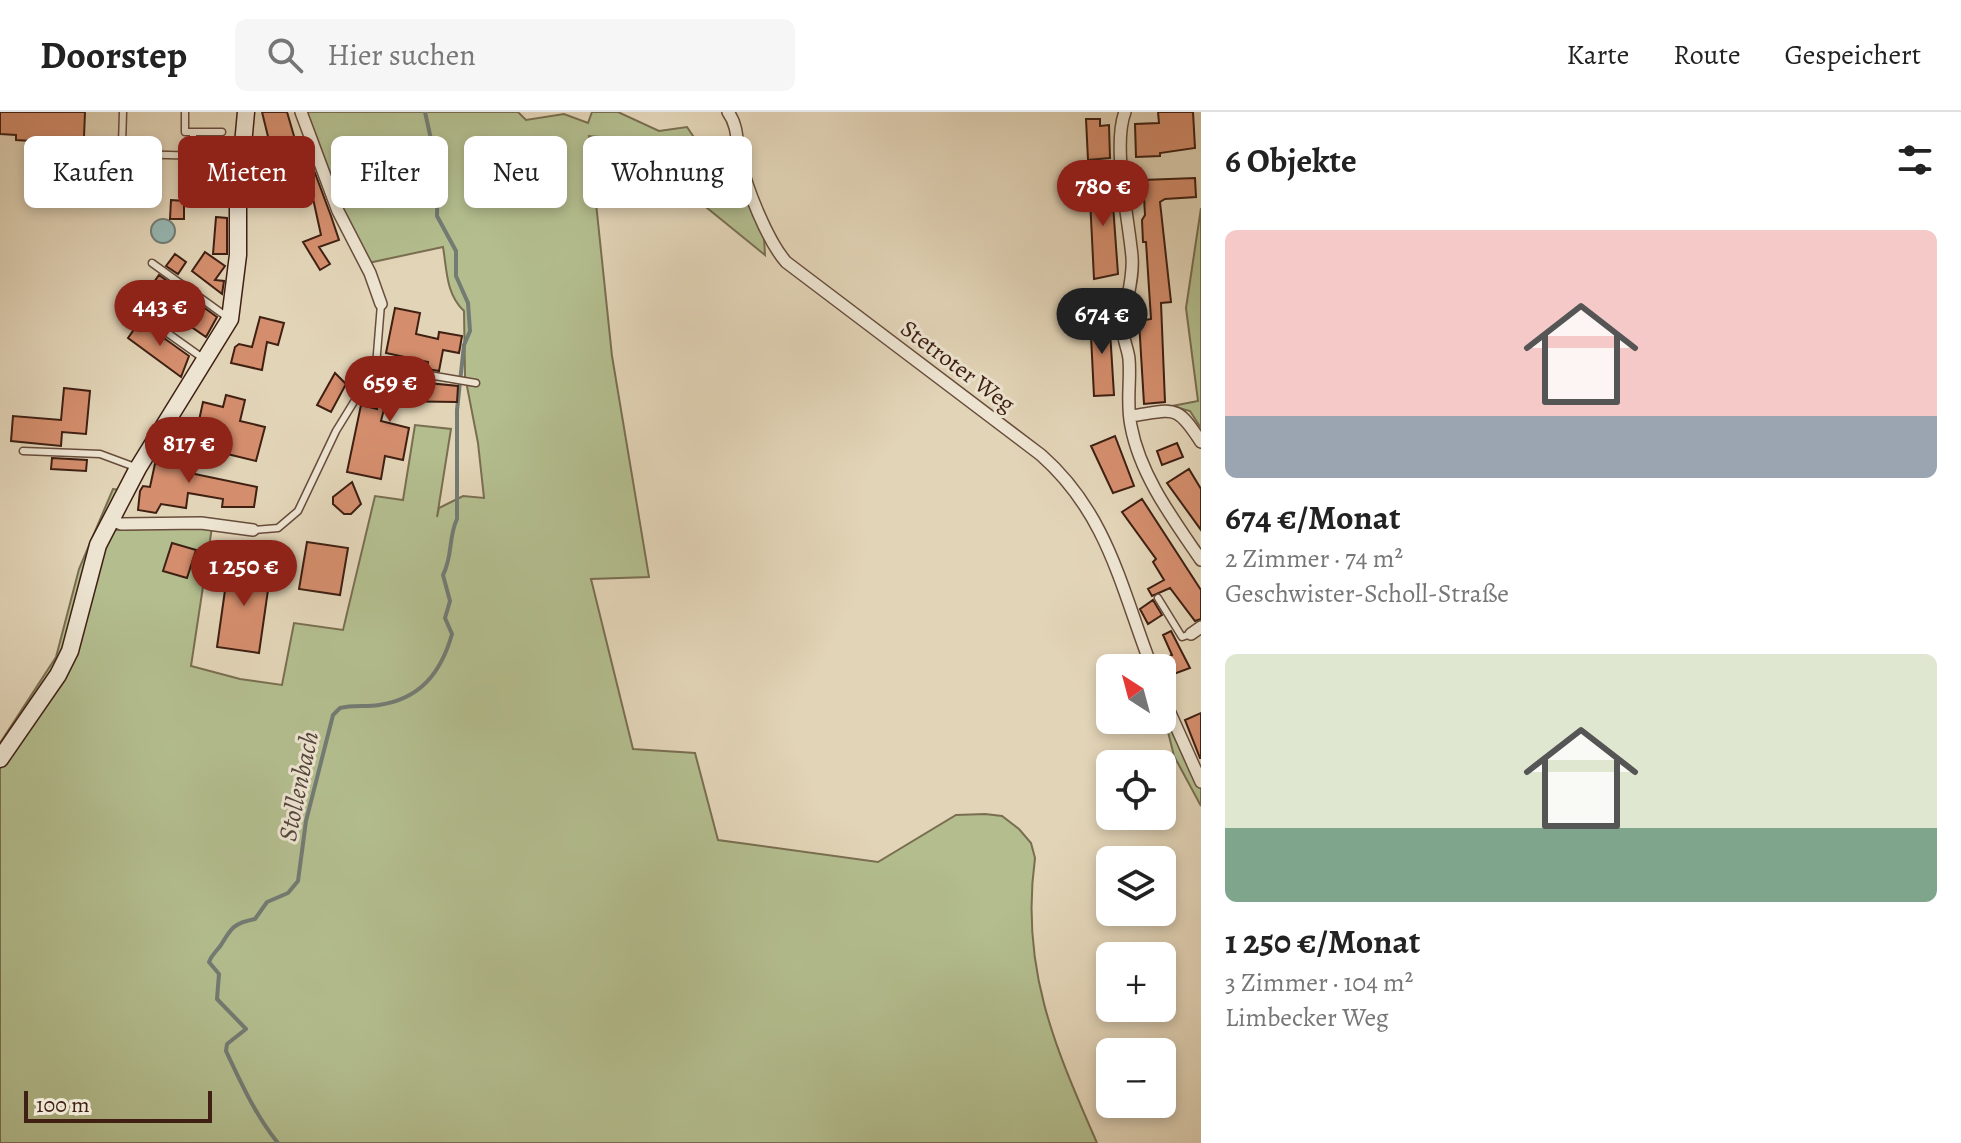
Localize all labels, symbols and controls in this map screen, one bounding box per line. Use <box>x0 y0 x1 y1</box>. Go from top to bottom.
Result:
search box <box>235 19 795 91</box>
text: Doorstep <box>40 29 187 81</box>
icon: search <box>263 33 307 77</box>
text: Hier suchen <box>327 35 476 75</box>
text: Karte <box>1566 36 1629 74</box>
text: Route <box>1673 36 1741 74</box>
text: Gespeichert <box>1785 36 1921 74</box>
chip: Kaufen <box>24 136 162 208</box>
chip: Mieten <box>178 136 315 208</box>
chip: Filter <box>331 136 448 208</box>
chip: Neu <box>464 136 567 208</box>
chip: Wohnung <box>583 136 752 208</box>
text: 6 Objekte <box>1225 137 1357 184</box>
icon: filters <box>1893 138 1937 182</box>
pin: 780 € <box>1047 160 1159 228</box>
text: 780 € <box>1075 168 1131 203</box>
pin: 443 € <box>104 280 216 348</box>
icon: home <box>1509 282 1653 426</box>
text: 443 € <box>132 288 188 323</box>
pin: 674 € <box>1046 288 1158 356</box>
text: 674 € <box>1075 296 1129 331</box>
street label: Stetroter Weg <box>894 312 1022 420</box>
pin: 659 € <box>334 356 446 424</box>
text: 659 € <box>363 364 417 399</box>
pin: 817 € <box>133 417 245 485</box>
text: 817 € <box>163 425 215 460</box>
text: 674 €/Monat <box>1225 494 1400 541</box>
pin: 1 250 € <box>170 540 318 608</box>
text: 2 Zimmer · 74 m² <box>1225 541 1403 576</box>
text: 1 250 € <box>209 548 279 583</box>
text: Geschwister-Scholl-Straße <box>1225 576 1509 611</box>
north arrow <box>1096 654 1176 734</box>
map controls <box>1096 654 1176 1118</box>
icon: home <box>1509 706 1653 850</box>
water label: Stollenbach <box>270 728 327 844</box>
button: locate <box>1096 750 1176 830</box>
button: layers <box>1096 846 1176 926</box>
text: 1 250 €/Monat <box>1225 918 1420 965</box>
button: + <box>1096 942 1176 1022</box>
text: 3 Zimmer · 104 m² <box>1225 965 1413 1000</box>
text: Limbecker Weg <box>1225 1000 1389 1035</box>
button: − <box>1096 1038 1176 1118</box>
scale bar <box>24 1087 212 1123</box>
text: 100 m <box>36 1090 90 1120</box>

